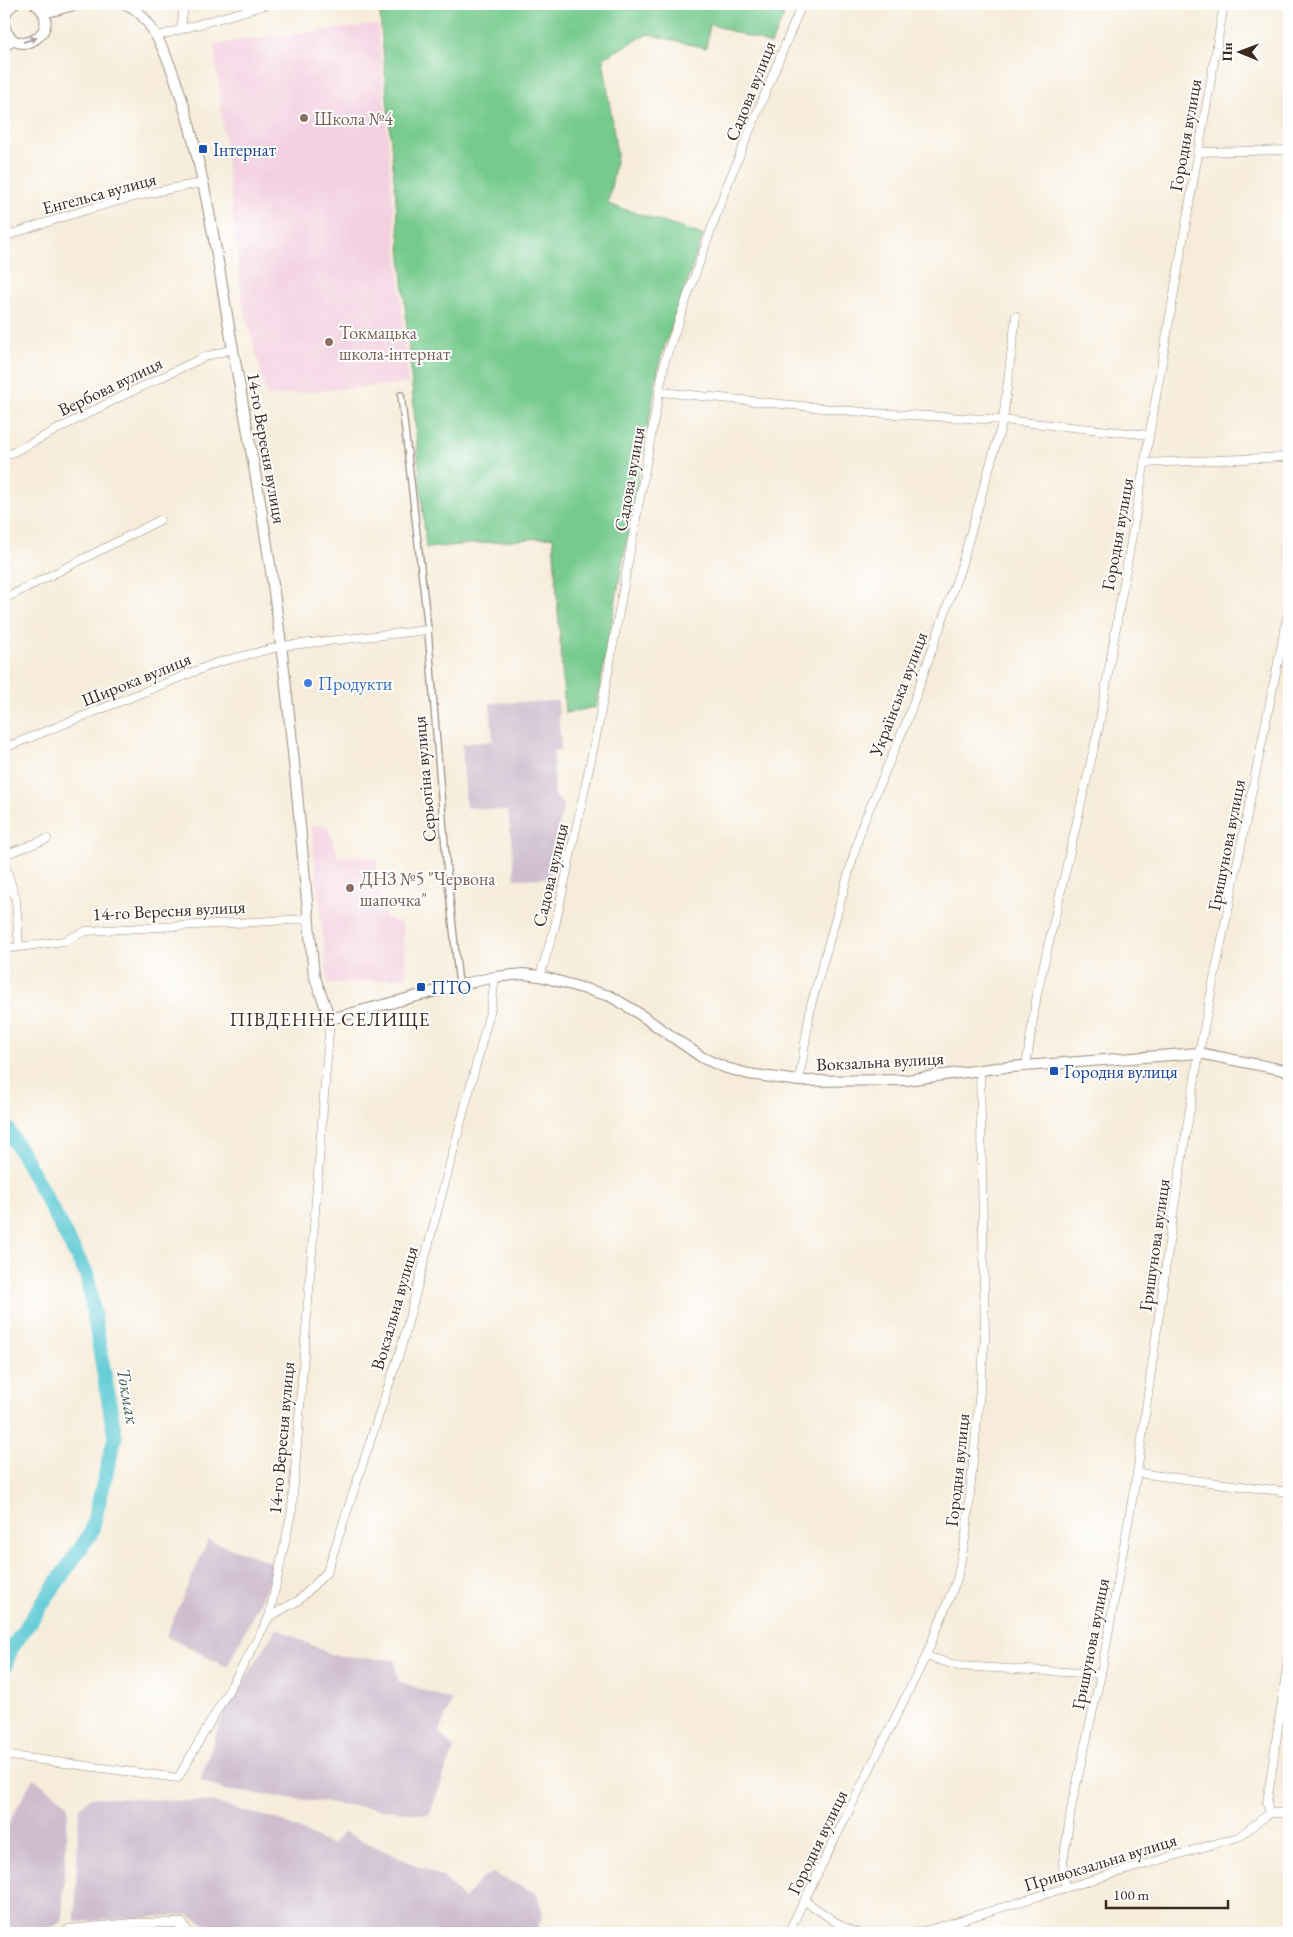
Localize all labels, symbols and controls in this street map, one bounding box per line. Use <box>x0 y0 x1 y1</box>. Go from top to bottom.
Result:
north arrow <box>1216 28 1266 78</box>
one-way arrow <box>23 36 38 44</box>
street label: Садова вулиця <box>720 38 780 144</box>
text: Пн <box>1218 42 1236 62</box>
street label: Городня вулиця <box>1164 77 1206 193</box>
place label: Школа №4 <box>314 107 393 130</box>
marker: Школа №4 <box>298 112 310 124</box>
place label: Інтернат <box>213 138 277 161</box>
marker: Інтернат <box>197 143 209 155</box>
street label: Енгельса вулиця <box>40 167 158 219</box>
place label: Токмацька школа-інтернат <box>339 321 451 365</box>
marker: Токмацька школа-інтернат <box>323 336 335 348</box>
street label: Вербова вулиця <box>54 351 166 421</box>
street label: 14-го Вересня вулиця <box>242 371 292 525</box>
street label: Садова вулиця <box>608 425 650 533</box>
street label: Городня вулиця <box>1096 476 1138 592</box>
street label: Українська вулиця <box>863 628 932 761</box>
street label: Широка вулиця <box>78 647 194 711</box>
place label: Продукти <box>318 672 393 695</box>
marker: Продукти <box>302 677 314 689</box>
street label: Серьогіна вулиця <box>407 715 441 843</box>
street label: Гришунова вулиця <box>1202 777 1250 913</box>
street label: Садова вулиця <box>527 821 573 929</box>
place label: ДНЗ №5 "Червона шапочка" <box>360 867 496 911</box>
marker: ДНЗ №5 "Червона шапочка" <box>344 882 356 894</box>
street label: 14-го Вересня вулиця <box>92 895 246 925</box>
place label: ПТО <box>431 976 471 999</box>
marker: ПТО <box>415 981 427 993</box>
district label: ПІВДЕННЕ СЕЛИЩЕ <box>230 1007 430 1032</box>
street label: Вокзальна вулиця <box>815 1046 945 1076</box>
place label: Городня вулиця <box>1064 1060 1178 1083</box>
marker: Городня вулиця <box>1048 1065 1060 1077</box>
street label: Гришунова вулиця <box>1133 1177 1175 1313</box>
street label: Вокзальна вулиця <box>365 1243 423 1373</box>
street label: 14-го Вересня вулиця <box>263 1361 299 1515</box>
water label: Токмак <box>111 1366 145 1427</box>
street label: Городня вулиця <box>940 1412 974 1528</box>
street label: Гришунова вулиця <box>1066 1576 1114 1712</box>
street label: Городня вулиця <box>782 1786 852 1898</box>
street label: Привокзальна вулиця <box>1021 1828 1179 1896</box>
scale bar <box>1106 1877 1228 1909</box>
text: 100 m <box>1113 1885 1150 1904</box>

